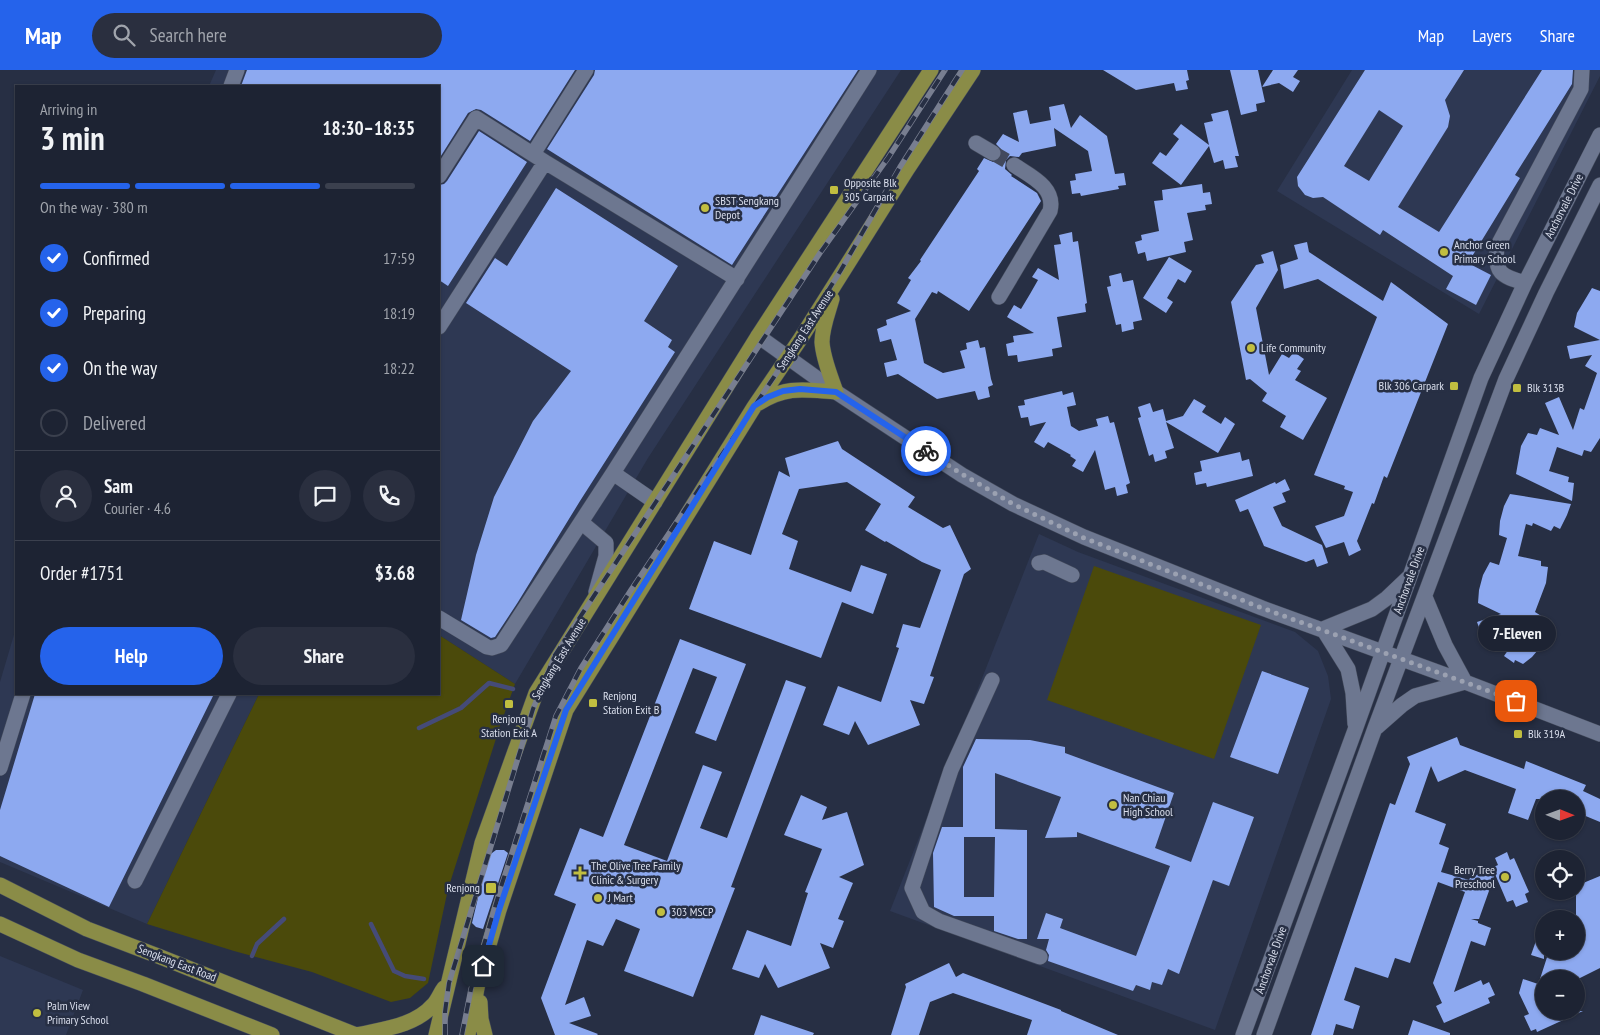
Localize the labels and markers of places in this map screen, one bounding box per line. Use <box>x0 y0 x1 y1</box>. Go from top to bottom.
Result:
place label: Opposite Blk 305 Carpark <box>844 175 897 204</box>
marker: Opposite Blk 305 Carpark <box>828 184 840 196</box>
place label: SBST Sengkang Depot <box>715 193 779 222</box>
marker: SBST Sengkang Depot <box>699 202 711 214</box>
place label: Anchor Green Primary School <box>1454 237 1516 266</box>
marker: Anchor Green Primary School <box>1438 246 1450 258</box>
place label: Life Community <box>1261 340 1326 355</box>
marker: Life Community <box>1245 342 1257 354</box>
place label: Blk 306 Carpark <box>1379 378 1444 393</box>
marker: Blk 306 Carpark <box>1448 380 1460 392</box>
place label: Blk 313B <box>1527 380 1565 395</box>
marker: Blk 313B <box>1511 382 1523 394</box>
callout: 7-Eleven <box>1477 616 1555 651</box>
pin <box>1495 680 1537 722</box>
place label: Renjong Station Exit B <box>603 688 660 717</box>
marker: Renjong Station Exit B <box>587 697 599 709</box>
marker: Renjong Station Exit A <box>503 698 515 710</box>
place label: Renjong Station Exit A <box>481 711 537 740</box>
place label: Blk 319A <box>1528 726 1566 741</box>
marker: Blk 319A <box>1512 728 1524 740</box>
place label: Nan Chiau High School <box>1123 790 1173 819</box>
marker: Nan Chiau High School <box>1107 799 1119 811</box>
place label: The Olive Tree Family Clinic & Surgery <box>591 858 681 887</box>
place label: Berry Tree Preschool <box>1454 862 1495 891</box>
marker: The Olive Tree Family Clinic & Surgery <box>573 866 587 880</box>
marker: Berry Tree Preschool <box>1499 871 1511 883</box>
place label: Renjong <box>446 880 480 895</box>
marker: Renjong <box>484 881 498 895</box>
place label: J Mart <box>607 890 633 905</box>
marker: J Mart <box>592 892 604 904</box>
place label: 303 MSCP <box>671 904 714 919</box>
marker: 303 MSCP <box>655 906 667 918</box>
pin <box>462 945 504 987</box>
place label: Palm View Primary School <box>47 998 109 1027</box>
marker: Palm View Primary School <box>31 1007 43 1019</box>

